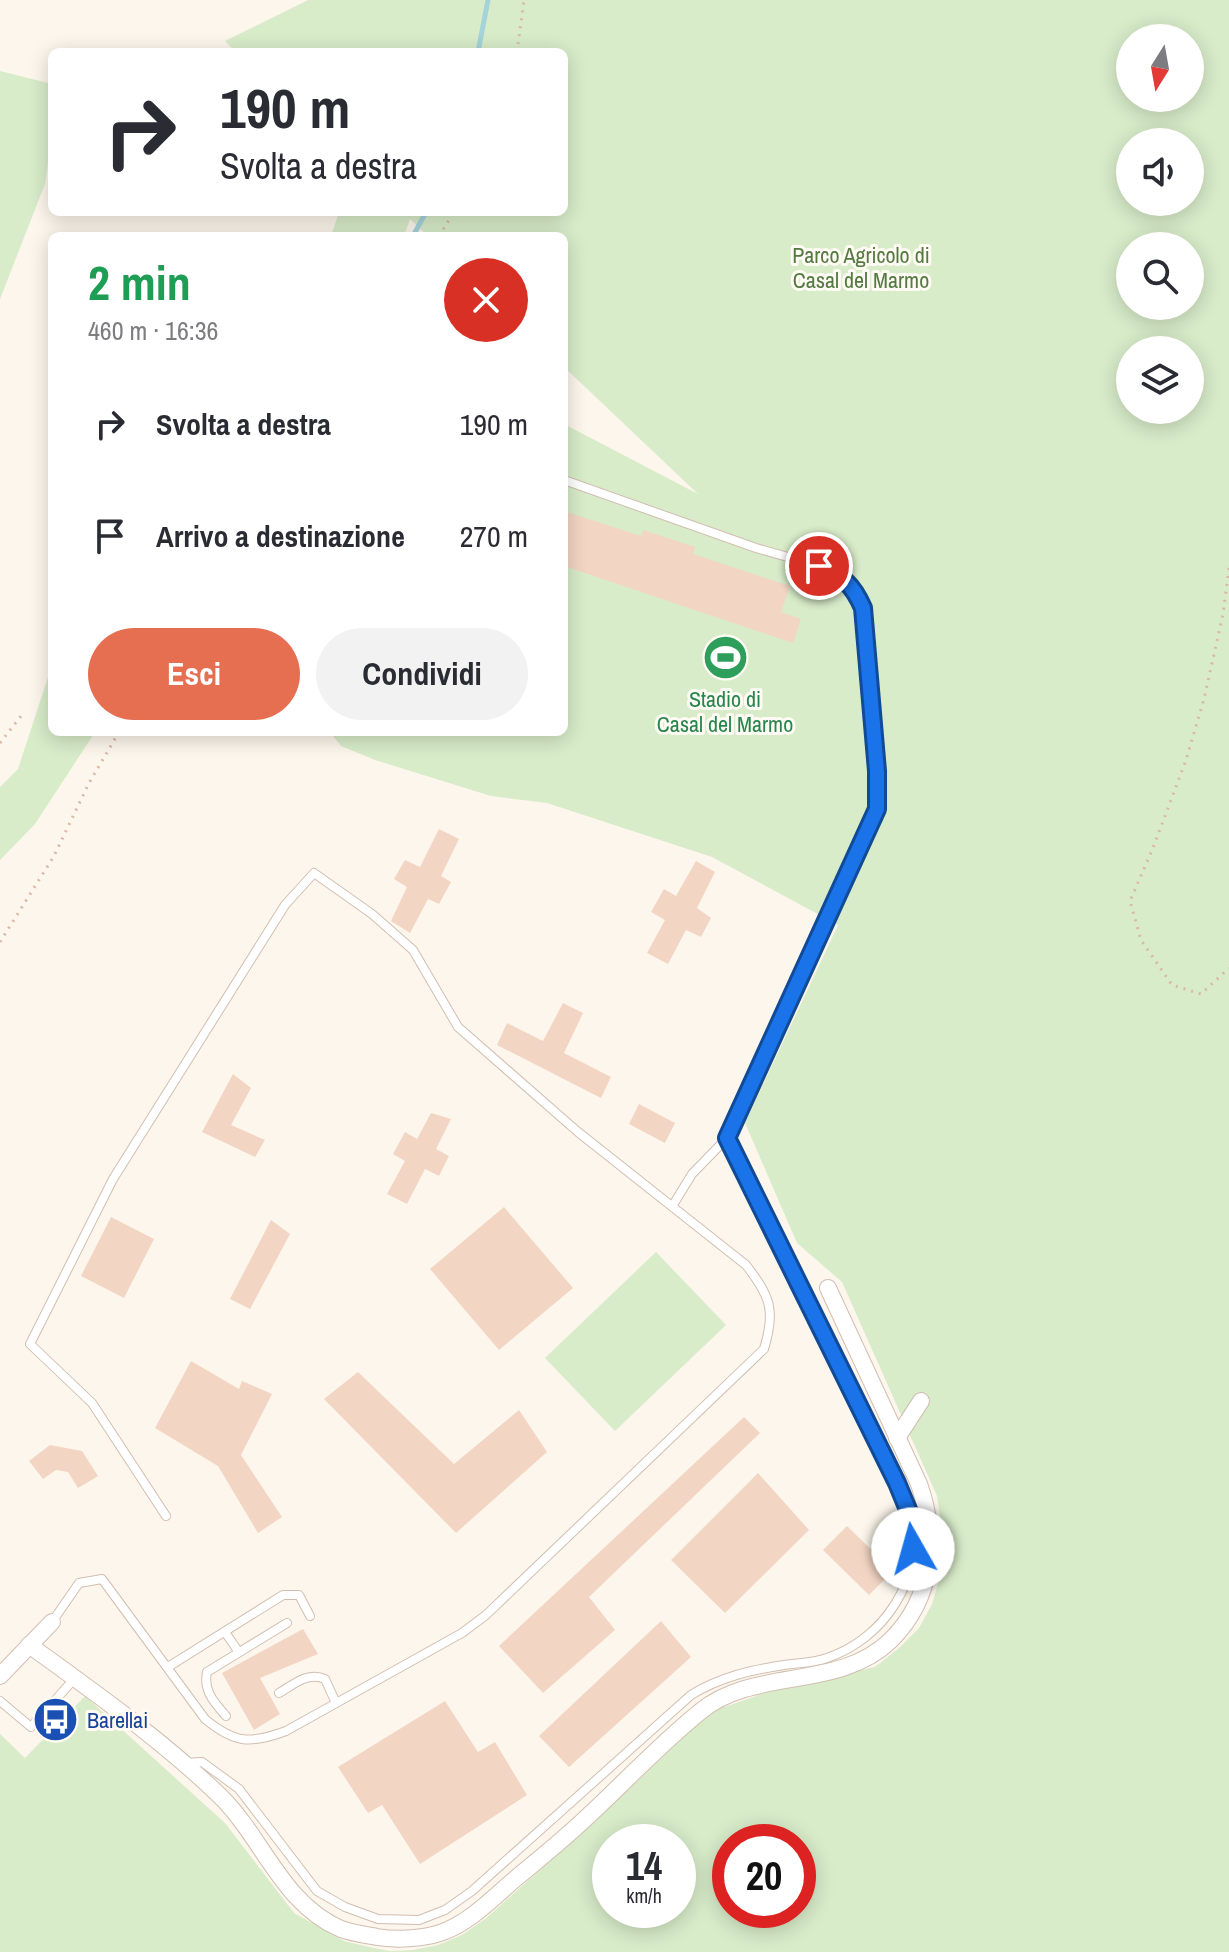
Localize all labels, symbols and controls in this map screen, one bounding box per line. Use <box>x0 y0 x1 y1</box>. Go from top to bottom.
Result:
north arrow <box>1116 24 1204 112</box>
map controls <box>1116 24 1204 424</box>
text: 190 m <box>220 70 350 145</box>
icon: right <box>88 80 192 184</box>
button: sound <box>1116 128 1204 216</box>
text: Svolta a destra <box>220 142 417 190</box>
button: search <box>1116 232 1204 320</box>
park label: Parco Agricolo di Casal del Marmo <box>792 240 930 295</box>
text: 2 min <box>88 250 191 315</box>
button: close <box>444 258 528 342</box>
text: 460 m · 16:36 <box>88 313 218 348</box>
button: layers <box>1116 336 1204 424</box>
icon: right <box>88 402 132 446</box>
text: Svolta a destra <box>156 404 331 444</box>
text: 190 m <box>460 404 528 444</box>
icon: arrive <box>88 514 132 558</box>
text: Arrivo a destinazione <box>156 516 405 556</box>
text: 270 m <box>460 516 528 556</box>
pin <box>785 532 853 600</box>
icon: arrive <box>797 544 841 588</box>
button: Esci <box>88 628 300 720</box>
button: Condividi <box>316 628 528 720</box>
sports icon: Stadio di Casal del Marmo <box>701 634 749 682</box>
place label: Stadio di Casal del Marmo <box>657 684 793 739</box>
position arrow <box>871 1507 955 1591</box>
bus stop icon: Barellai <box>32 1696 80 1744</box>
place label: Barellai <box>87 1705 148 1735</box>
speed limit sign: 20 <box>712 1824 816 1928</box>
text: 14 <box>626 1839 662 1892</box>
text: km/h <box>626 1882 662 1909</box>

